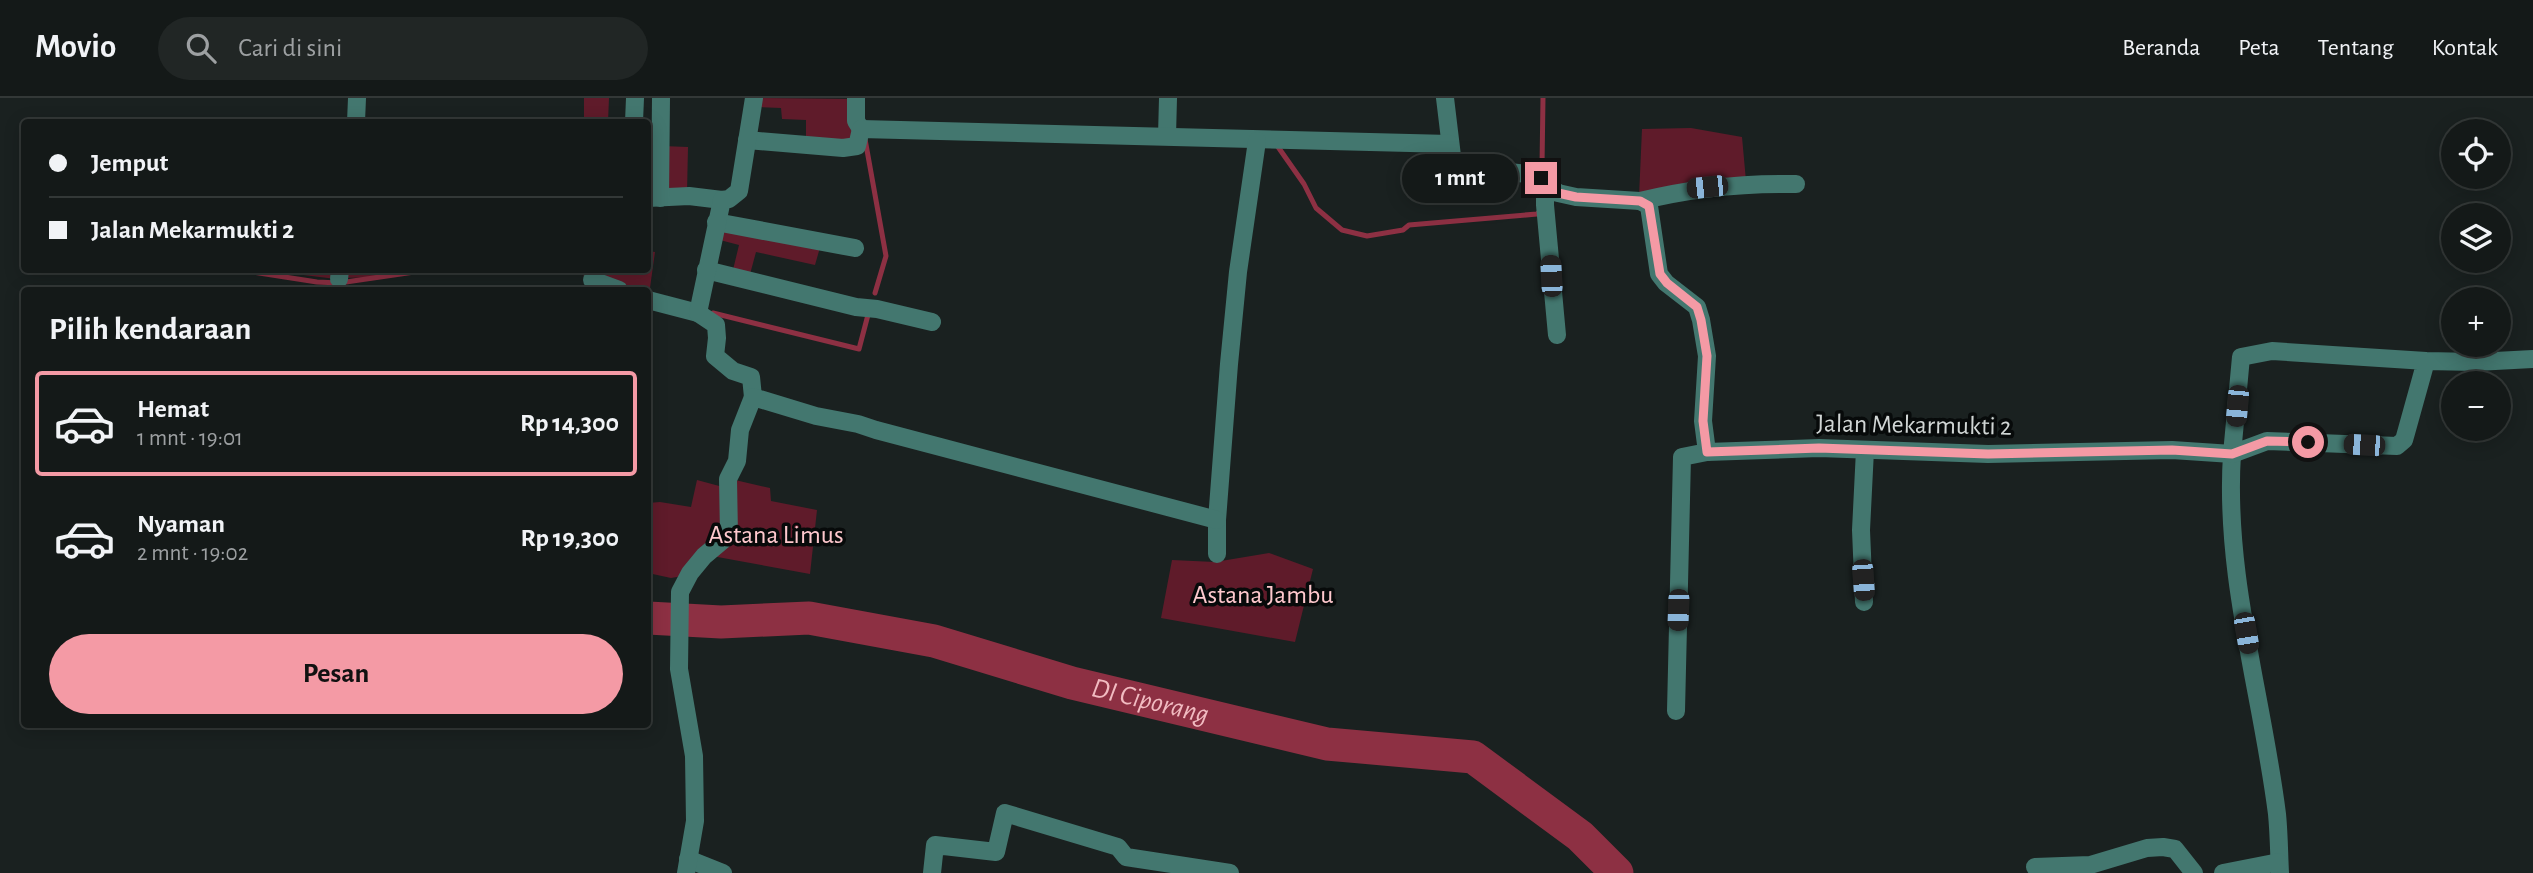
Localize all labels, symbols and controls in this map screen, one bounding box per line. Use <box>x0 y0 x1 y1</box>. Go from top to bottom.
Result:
search box <box>158 17 648 80</box>
icon: search <box>182 29 220 67</box>
text: Movio <box>35 31 116 64</box>
text: Cari di sini <box>238 35 342 61</box>
text: Beranda <box>2122 36 2200 60</box>
text: Peta <box>2238 36 2280 60</box>
text: Tentang <box>2318 36 2394 60</box>
text: Kontak <box>2432 36 2498 60</box>
map controls <box>2441 119 2511 441</box>
button: locate <box>2441 119 2511 189</box>
text: Jemput <box>91 150 168 176</box>
callout: 1 mnt <box>1401 154 1516 202</box>
route end <box>1525 162 1557 194</box>
text: 1 mnt <box>1435 167 1485 190</box>
car <box>1686 174 1729 200</box>
button: layers <box>2441 203 2511 273</box>
text: Jalan Mekarmukti 2 <box>91 217 294 243</box>
car <box>1540 254 1563 298</box>
button: + <box>2441 287 2511 357</box>
text: Pilih kendaraan <box>49 313 251 345</box>
button: − <box>2441 371 2511 441</box>
car <box>2225 384 2250 428</box>
icon: car <box>53 392 116 455</box>
text: Hemat <box>137 396 209 422</box>
text: Rp 14,300 <box>520 410 619 436</box>
street label: Jalan Mekarmukti 2 <box>1816 410 2012 440</box>
route start <box>2292 426 2324 458</box>
text: 1 mnt · 19:01 <box>137 427 243 450</box>
car <box>2343 433 2386 457</box>
icon: car <box>53 507 116 570</box>
text: Nyaman <box>137 511 225 537</box>
park label: Astana Limus <box>708 522 844 548</box>
text: Rp 19,300 <box>521 525 619 551</box>
text: 2 mnt · 19:02 <box>137 542 248 565</box>
car <box>1852 558 1875 602</box>
park label: Astana Jambu <box>1192 582 1334 608</box>
car <box>1667 589 1690 631</box>
car <box>2233 610 2260 656</box>
button: Pesan <box>49 634 623 714</box>
water label: DI Ciporang <box>1089 674 1212 729</box>

